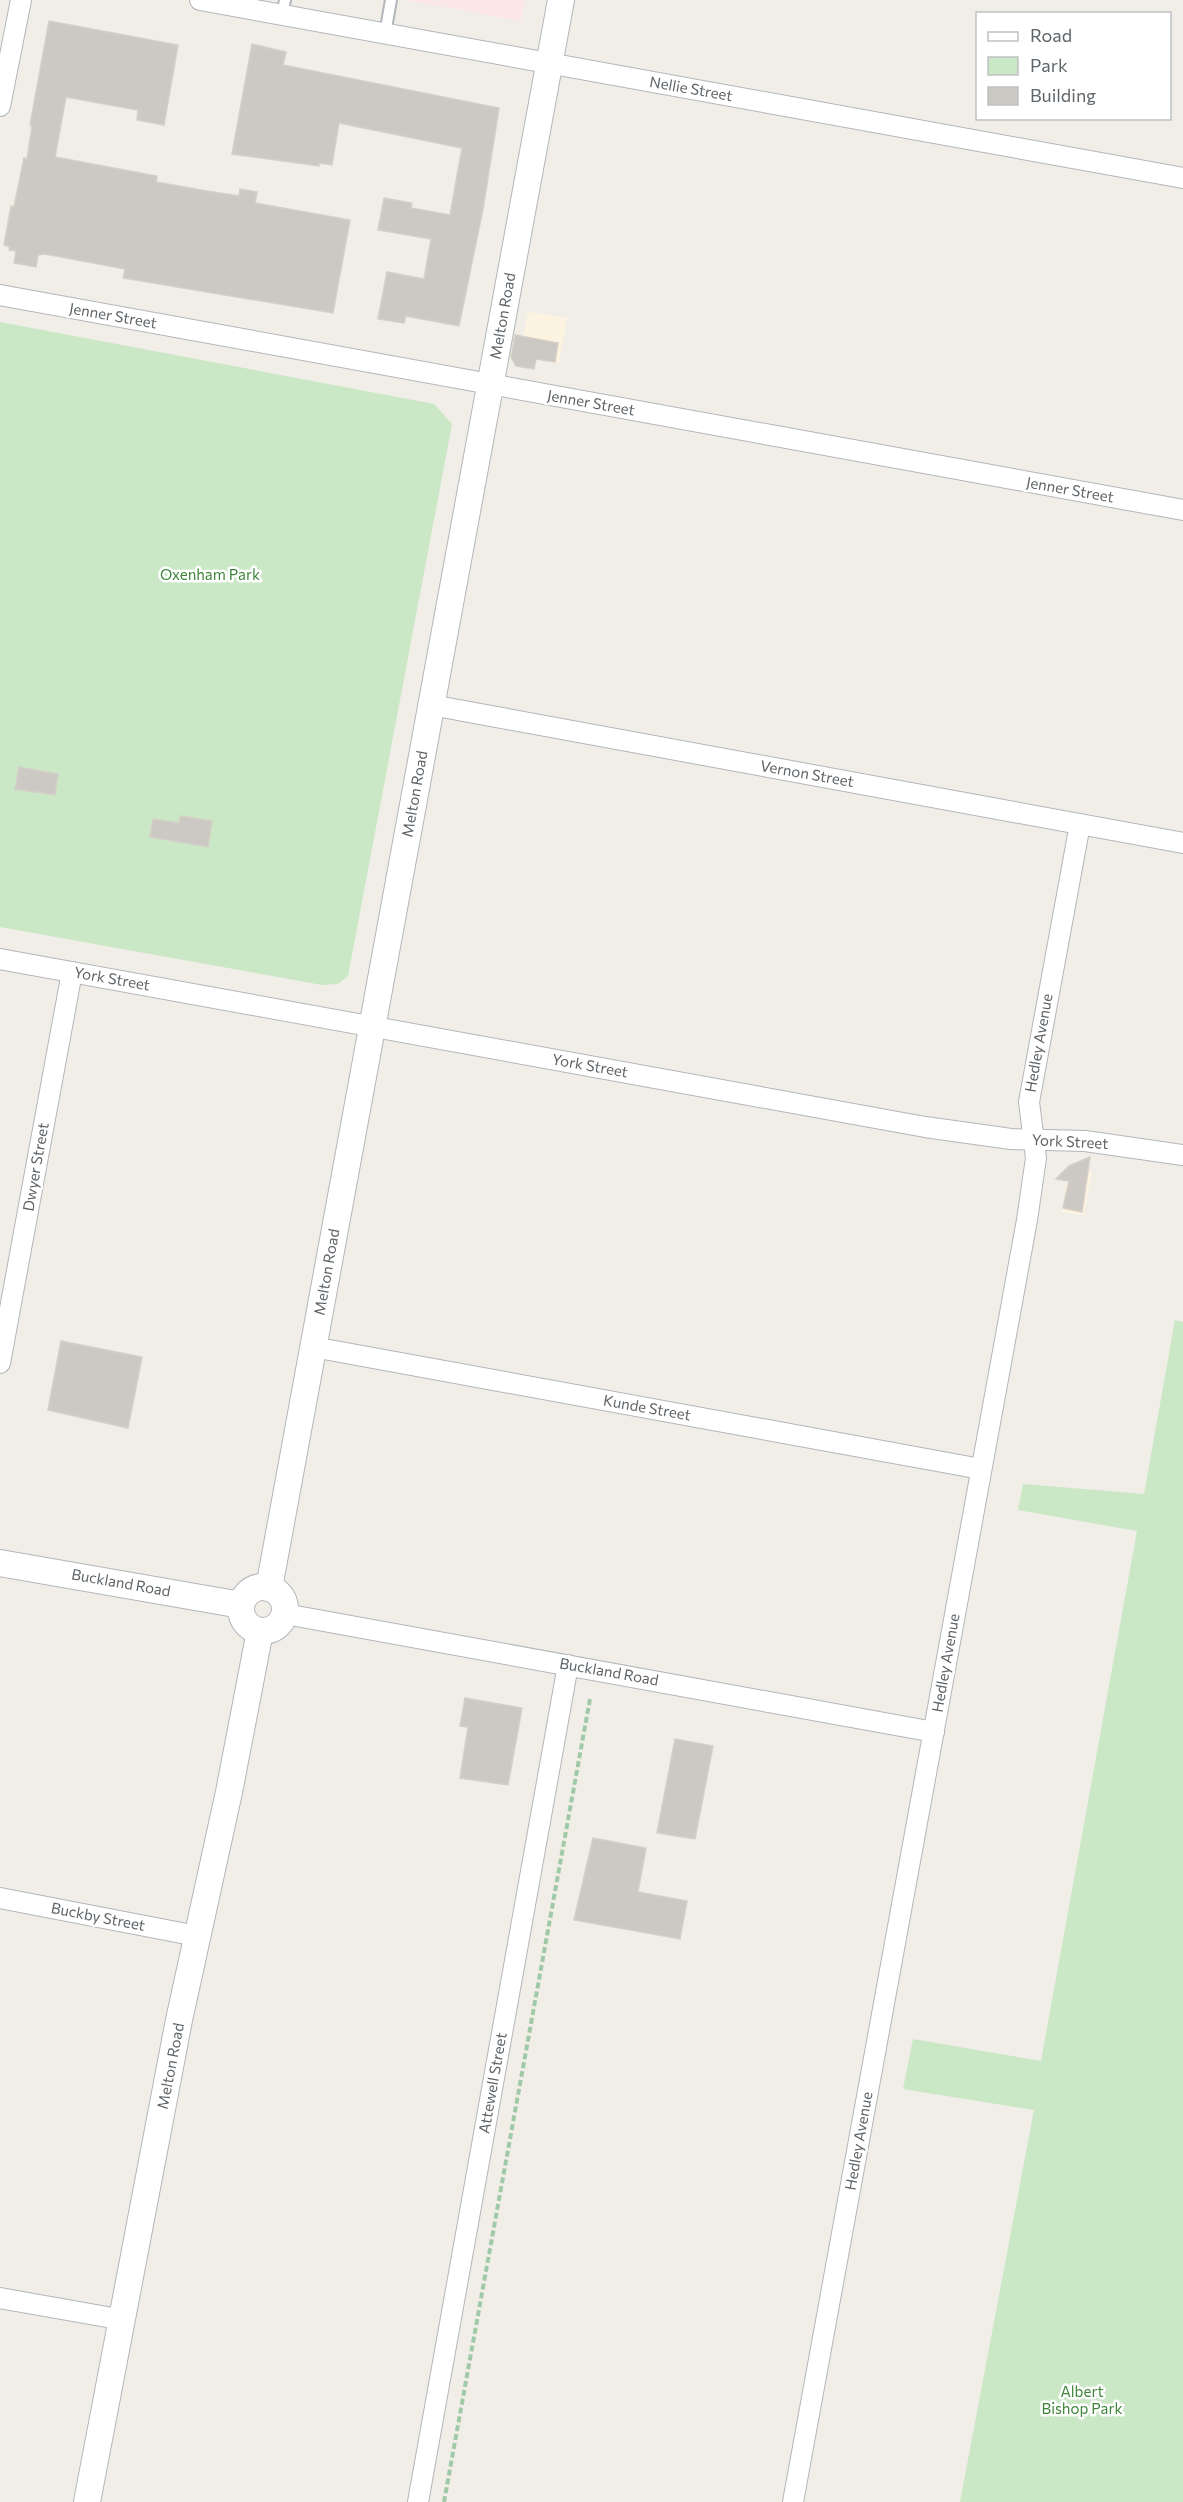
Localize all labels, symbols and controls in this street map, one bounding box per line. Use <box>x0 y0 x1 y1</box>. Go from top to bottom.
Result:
legend <box>976 12 1171 120</box>
text: Road <box>1030 24 1072 46</box>
text: Park <box>1030 54 1068 76</box>
street label: Nellie Street <box>648 72 734 104</box>
text: Building <box>1030 84 1096 106</box>
street label: Melton Road <box>486 271 518 360</box>
street label: Jenner Street <box>68 298 158 332</box>
street label: Jenner Street <box>546 385 636 419</box>
street label: Jenner Street <box>1025 472 1115 506</box>
park label: Oxenham Park <box>160 565 260 583</box>
street label: Melton Road <box>398 749 430 838</box>
street label: Vernon Street <box>759 756 855 790</box>
street label: York Street <box>73 962 152 994</box>
street label: Hedley Avenue <box>1020 992 1056 1094</box>
street label: York Street <box>551 1049 630 1081</box>
street label: Dwyer Street <box>18 1121 52 1213</box>
street label: York Street <box>1031 1130 1109 1152</box>
street label: Melton Road <box>310 1227 342 1316</box>
street label: Kunde Street <box>602 1390 692 1424</box>
street label: Buckland Road <box>70 1564 172 1600</box>
street label: Hedley Avenue <box>927 1612 963 1714</box>
street label: Buckland Road <box>558 1653 660 1689</box>
street label: Buckby Street <box>50 1898 147 1934</box>
street label: Melton Road <box>153 2021 187 2110</box>
street label: Attewell Street <box>474 2031 510 2135</box>
street label: Hedley Avenue <box>840 2090 876 2192</box>
park label: Albert Bishop Park <box>1041 2382 1123 2417</box>

